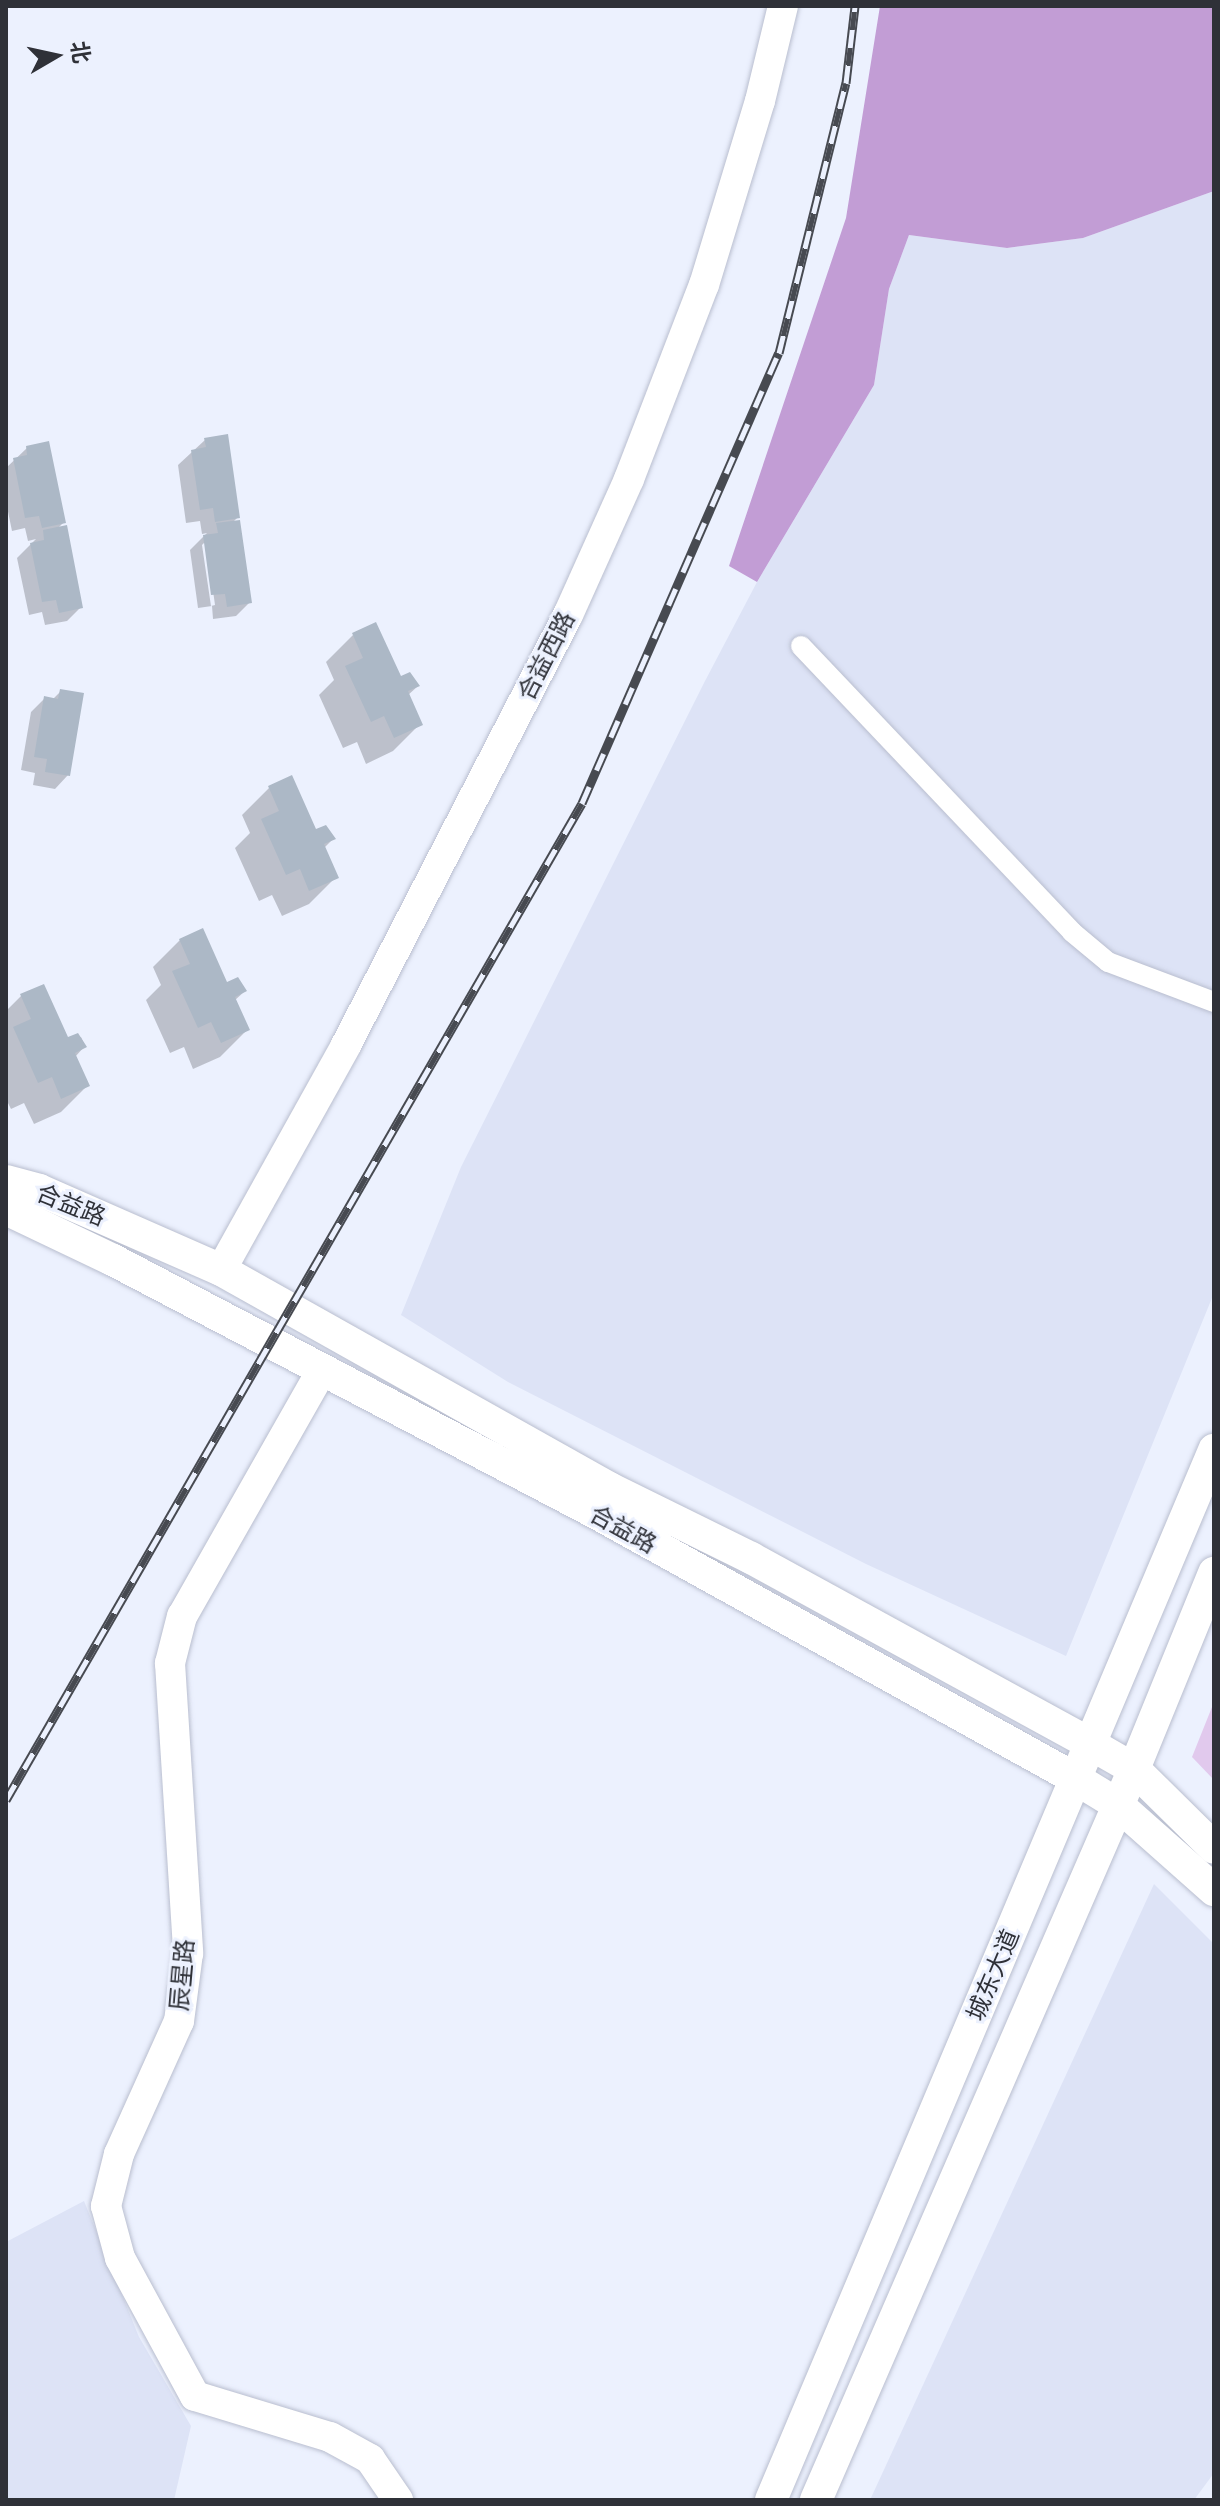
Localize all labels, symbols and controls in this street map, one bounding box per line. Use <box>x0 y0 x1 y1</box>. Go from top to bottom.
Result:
north arrow <box>16 16 96 96</box>
text: 北 <box>66 39 94 65</box>
street label: 合益西路 <box>511 607 581 705</box>
street label: 合益路 <box>32 1178 110 1232</box>
street label: 合益路 <box>585 1499 661 1559</box>
street label: 城东大道 <box>961 1925 1025 2025</box>
street label: 辰星路 <box>165 1938 199 2012</box>

